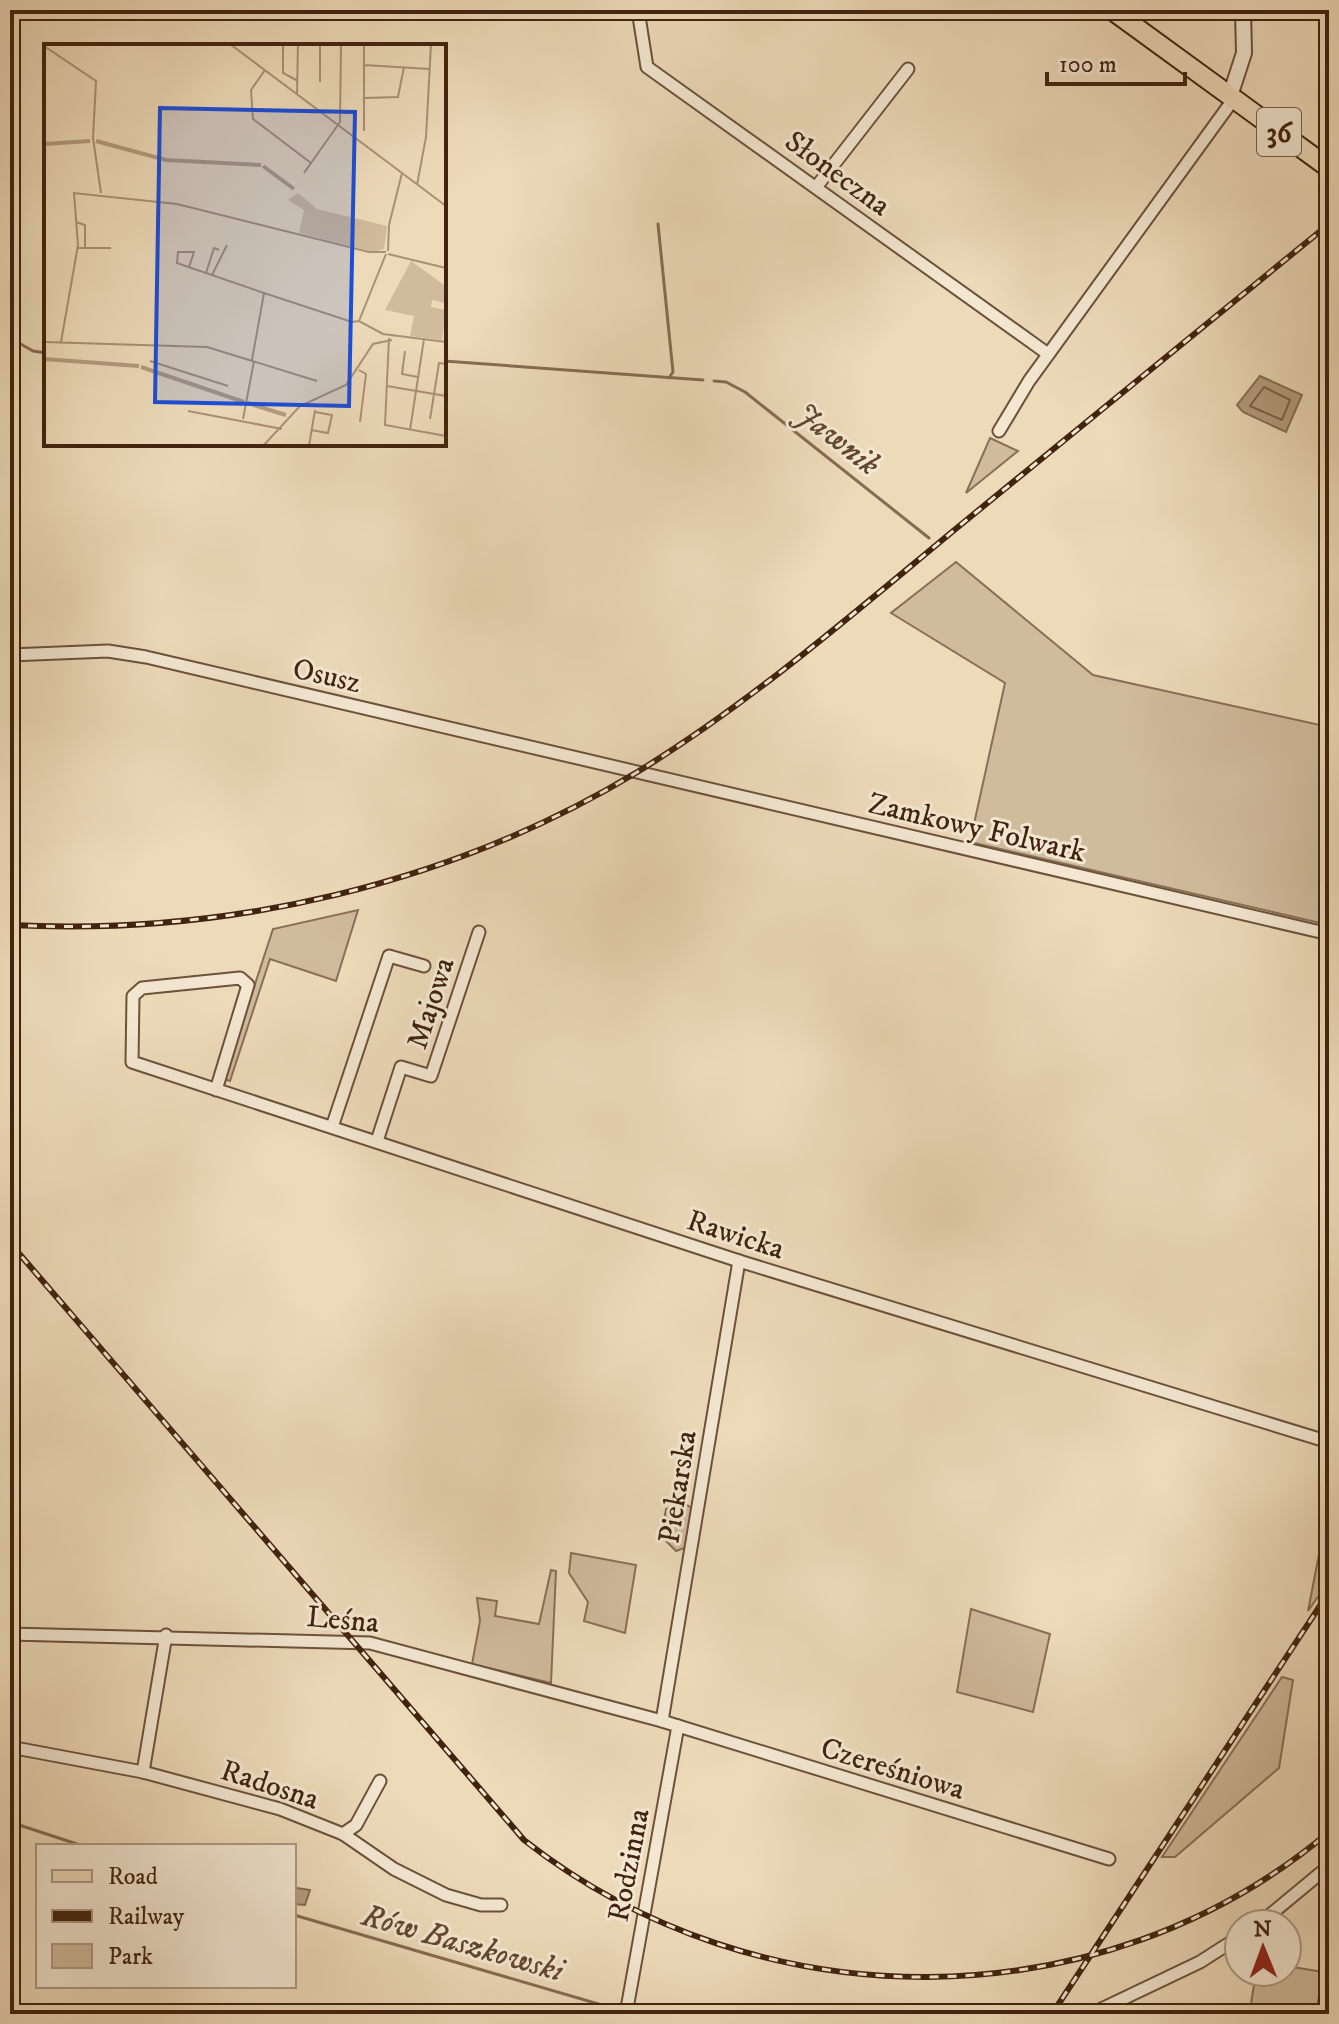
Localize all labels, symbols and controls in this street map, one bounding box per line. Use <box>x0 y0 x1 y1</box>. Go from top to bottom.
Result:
scale bar <box>1047 36 1185 86</box>
inset map <box>44 44 446 446</box>
text: 100 m <box>1059 50 1117 80</box>
road number: 36 <box>1257 108 1301 156</box>
street label: Słoneczna <box>777 124 897 225</box>
water label: Jawnik <box>786 394 888 486</box>
street label: Osusz <box>289 651 364 702</box>
street label: Zamkowy Folwark <box>864 785 1089 871</box>
street label: Majowa <box>399 953 464 1054</box>
street label: Rawicka <box>682 1202 789 1269</box>
street label: Piekarska <box>651 1428 706 1546</box>
street label: Leśna <box>305 1599 381 1642</box>
street label: Czereśniowa <box>816 1730 969 1809</box>
street label: Radosna <box>216 1752 323 1819</box>
street label: Rodzinna <box>600 1805 659 1925</box>
legend <box>36 1844 296 1988</box>
text: Road <box>108 1862 158 1892</box>
water label: Rów Baszkowski <box>356 1896 569 1992</box>
text: Railway <box>108 1902 185 1932</box>
north arrow <box>1223 1908 1303 1988</box>
text: N <box>1253 1916 1272 1943</box>
text: Park <box>108 1942 153 1972</box>

